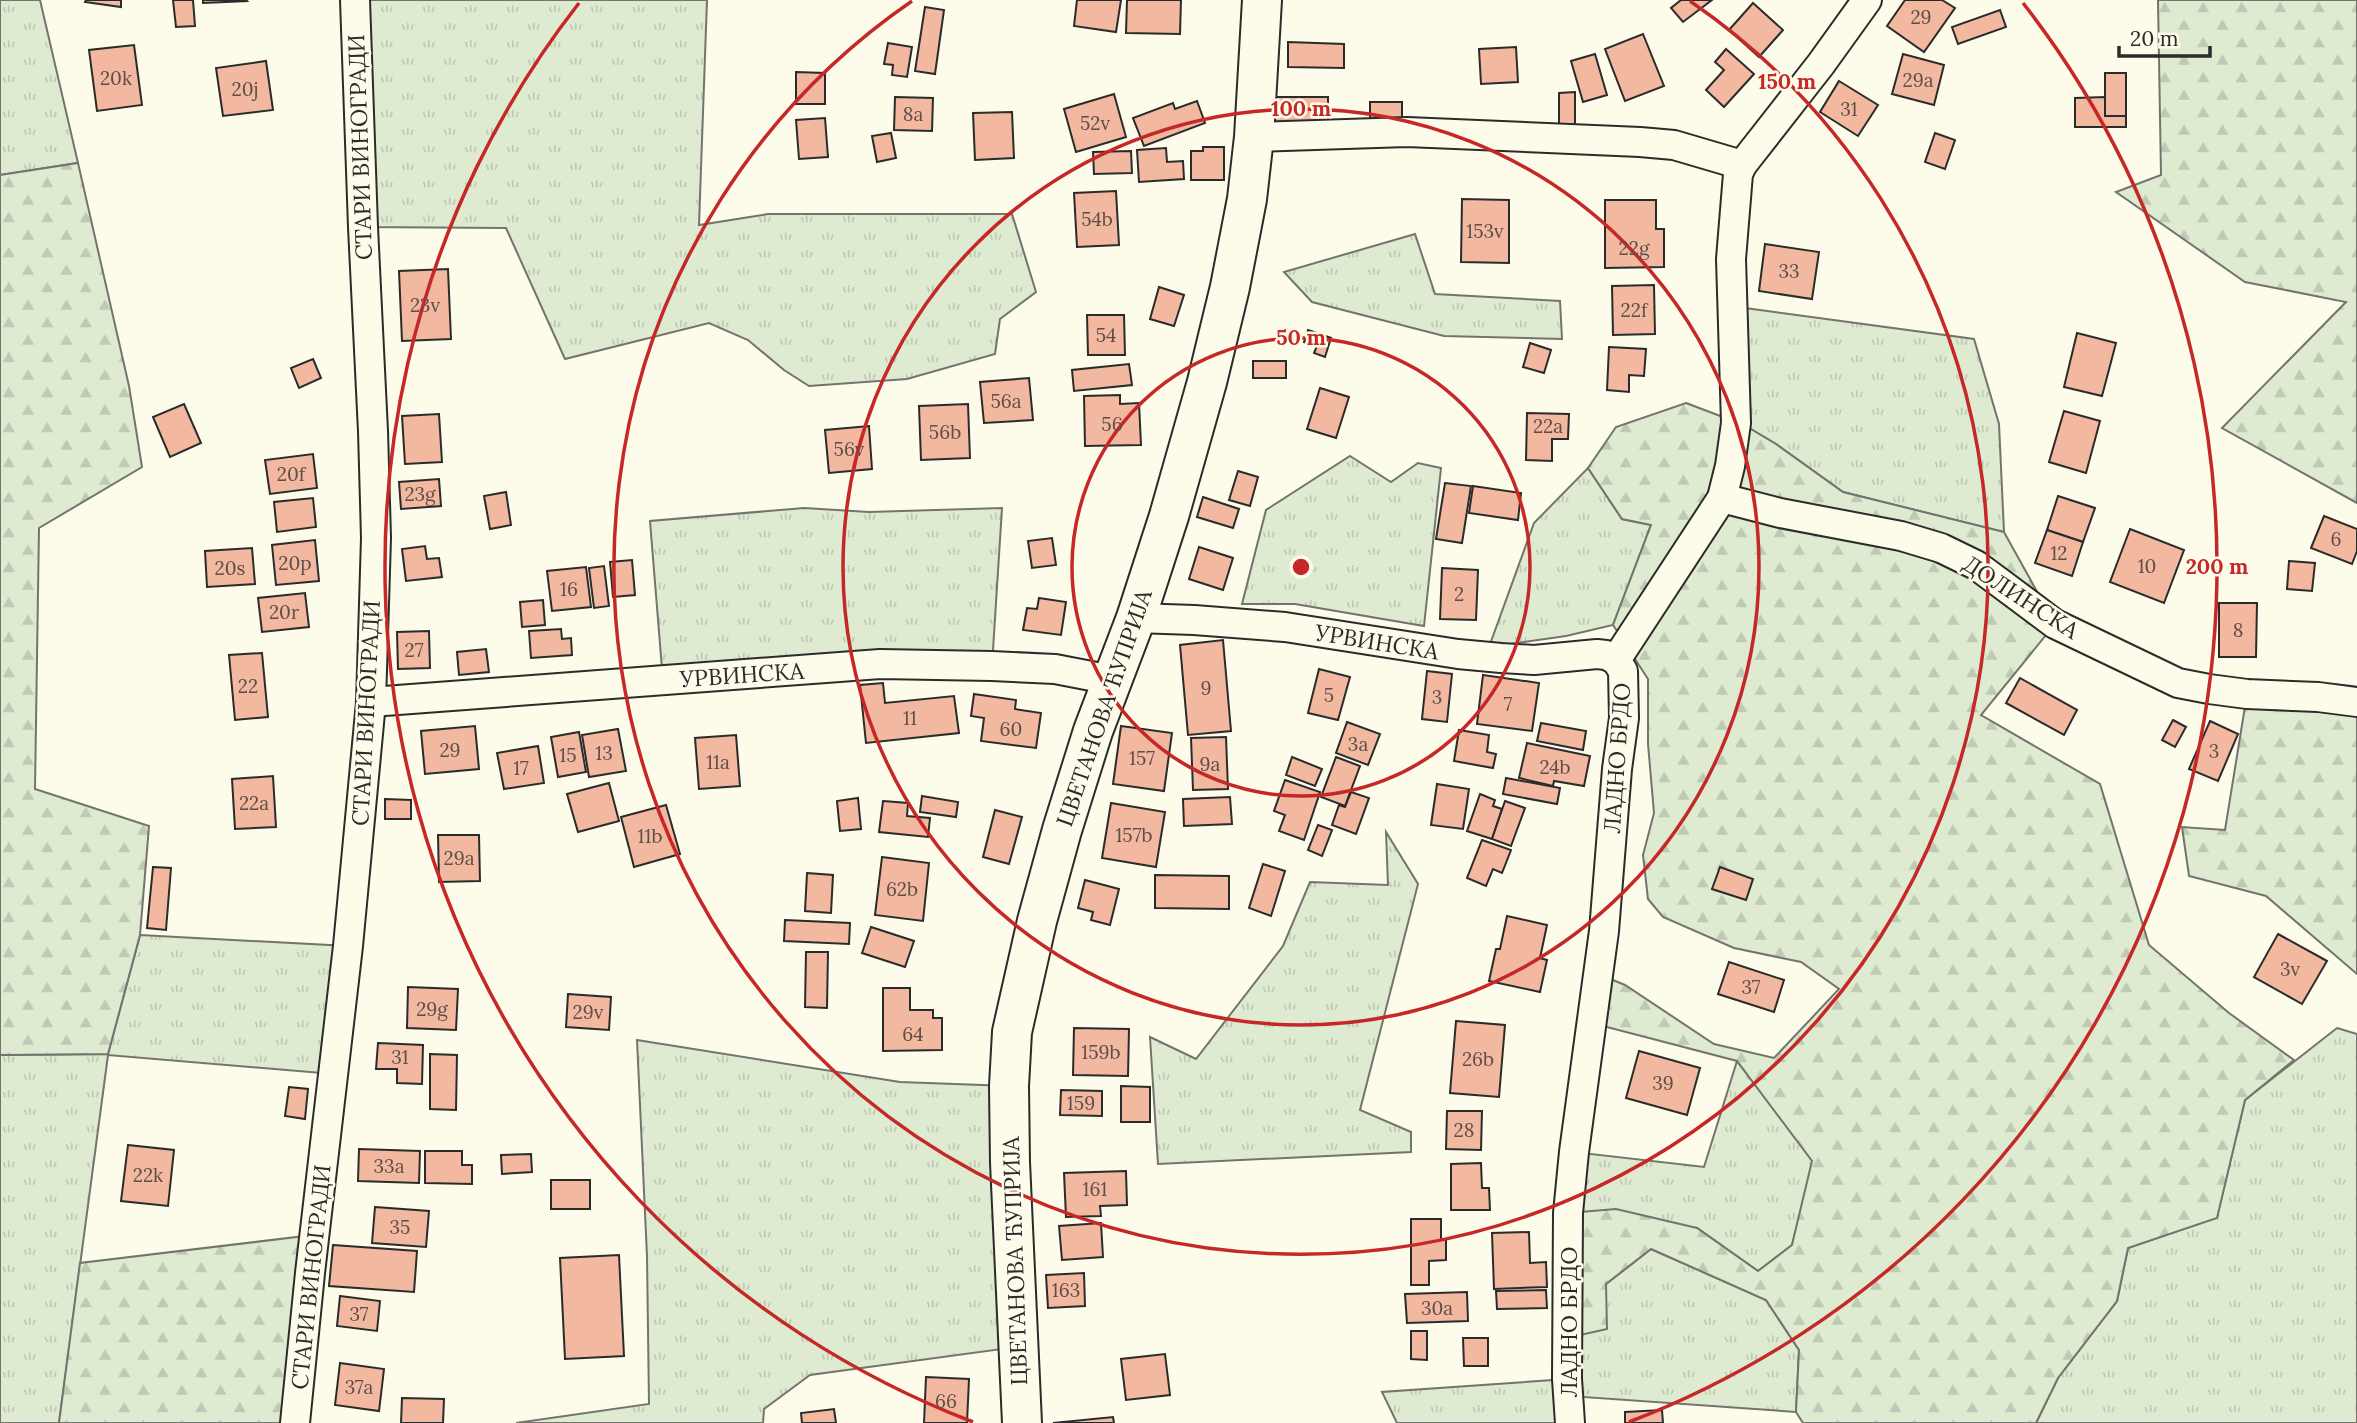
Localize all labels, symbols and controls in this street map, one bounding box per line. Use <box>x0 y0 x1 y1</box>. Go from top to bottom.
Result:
house number: 29 <box>1910 5 1932 29</box>
scale bar <box>2119 14 2210 58</box>
text: 20 m <box>2130 25 2179 52</box>
street label: СТАРИ ВИНОГРАДИ <box>341 34 378 260</box>
house number: 20k <box>100 66 133 90</box>
text: 150 m <box>1758 68 1816 95</box>
house number: 29a <box>1903 68 1934 92</box>
house number: 20j <box>232 77 258 101</box>
text: 100 m <box>1271 95 1331 122</box>
house number: 31 <box>1840 97 1858 121</box>
house number: 8a <box>903 102 923 126</box>
house number: 52v <box>1080 111 1110 135</box>
house number: 54b <box>1081 207 1113 231</box>
house number: 153v <box>1466 219 1504 243</box>
house number: 22g <box>1619 236 1650 260</box>
house number: 33 <box>1778 259 1800 283</box>
house number: 23v <box>410 293 440 317</box>
house number: 22f <box>1621 298 1649 322</box>
house number: 54 <box>1096 323 1116 347</box>
text: 50 m <box>1276 324 1326 351</box>
house number: 56a <box>990 389 1022 413</box>
house number: 56 <box>1101 412 1123 436</box>
house number: 22a <box>1533 414 1563 438</box>
house number: 56b <box>929 420 961 444</box>
house number: 56v <box>834 437 865 461</box>
house number: 20f <box>277 462 307 486</box>
house number: 23g <box>404 482 436 506</box>
house number: 6 <box>2331 527 2342 551</box>
house number: 12 <box>2050 541 2068 565</box>
street label: ДОЛИНСКА <box>1958 548 2085 645</box>
house number: 20p <box>278 551 312 575</box>
text: 200 m <box>2186 553 2248 580</box>
house number: 10 <box>2138 554 2156 578</box>
centre of rings <box>1289 555 1313 579</box>
house number: 20s <box>215 556 246 580</box>
house number: 16 <box>560 577 578 601</box>
house number: 2 <box>1454 582 1464 606</box>
street label: ЦВЕТАНОВА ЋУПРИЈА <box>1049 585 1158 830</box>
street label: СТАРИ ВИНОГРАДИ <box>345 599 386 827</box>
house number: 20r <box>269 600 300 624</box>
street label: УРВИНСКА <box>1312 617 1441 666</box>
house number: 8 <box>2233 618 2243 642</box>
house number: 27 <box>405 638 424 662</box>
street label: УРВИНСКА <box>678 656 806 693</box>
house number: 22 <box>238 674 258 698</box>
house number: 9 <box>1201 676 1211 700</box>
street label: ЛАДНО БРДО <box>1597 682 1636 834</box>
house number: 5 <box>1324 683 1334 707</box>
house number: 3 <box>1432 685 1442 709</box>
house number: 7 <box>1504 692 1513 716</box>
house number: 11 <box>903 706 917 730</box>
house number: 60 <box>1000 717 1022 741</box>
house number: 3a <box>1348 732 1368 756</box>
house number: 29 <box>439 738 461 762</box>
house number: 3 <box>2209 739 2219 763</box>
house number: 13 <box>595 741 613 765</box>
house number: 15 <box>559 743 577 767</box>
house number: 157 <box>1129 746 1155 770</box>
house number: 11a <box>706 750 730 774</box>
house number: 9a <box>1200 752 1221 776</box>
house number: 24b <box>1539 755 1571 779</box>
house number: 17 <box>513 756 529 780</box>
house number: 22a <box>239 791 269 815</box>
house number: 157b <box>1115 823 1153 847</box>
house number: 11b <box>638 824 662 848</box>
house number: 29a <box>444 846 475 870</box>
house number: 62b <box>886 877 918 901</box>
house number: 3v <box>2280 957 2300 981</box>
house number: 37 <box>1742 975 1761 999</box>
house number: 29g <box>416 997 448 1021</box>
house number: 29v <box>573 1000 604 1024</box>
house number: 64 <box>902 1022 924 1046</box>
house number: 159b <box>1081 1040 1121 1064</box>
house number: 31 <box>391 1045 409 1069</box>
house number: 26b <box>1462 1047 1494 1071</box>
house number: 39 <box>1652 1071 1674 1095</box>
house number: 159 <box>1067 1091 1095 1115</box>
house number: 28 <box>1454 1118 1474 1142</box>
street label: ЦВЕТАНОВА ЋУПРИЈА <box>996 1135 1033 1386</box>
house number: 33a <box>374 1154 405 1178</box>
house number: 22k <box>133 1163 164 1187</box>
street label: СТАРИ ВИНОГРАДИ <box>284 1163 337 1391</box>
house number: 161 <box>1083 1177 1107 1201</box>
house number: 35 <box>390 1215 410 1239</box>
street label: ЛАДНО БРДО <box>1554 1247 1583 1397</box>
house number: 163 <box>1052 1278 1080 1302</box>
house number: 30a <box>1421 1296 1453 1320</box>
house number: 37 <box>350 1302 369 1326</box>
house number: 37a <box>345 1375 374 1399</box>
house number: 66 <box>935 1389 957 1413</box>

